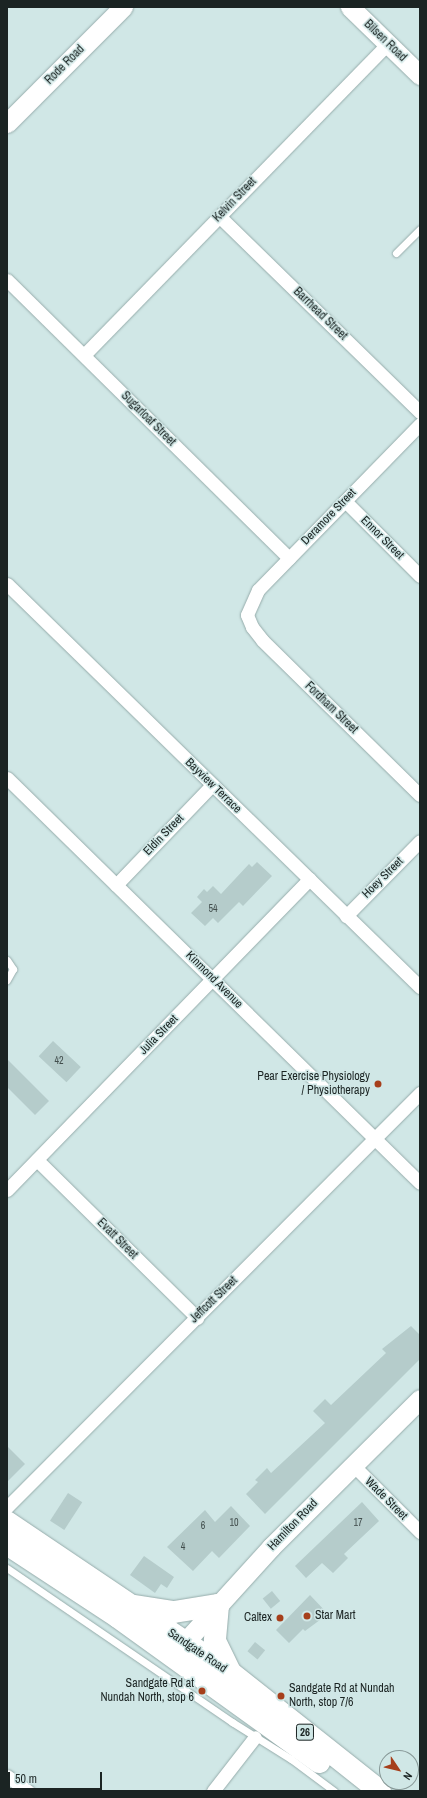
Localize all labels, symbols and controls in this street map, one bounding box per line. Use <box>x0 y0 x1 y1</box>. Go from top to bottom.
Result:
street label: Bilsen Road <box>361 17 409 65</box>
street label: Rode Road <box>42 42 88 88</box>
street label: Kelvin Street <box>210 175 260 225</box>
street label: Barrhead Street <box>290 285 350 343</box>
street label: Sugarloaf Street <box>118 389 178 449</box>
street label: Deramore Street <box>299 486 359 548</box>
street label: Ennor Street <box>357 513 407 563</box>
street label: Fordham Street <box>302 679 360 737</box>
street label: Bayview Terrace <box>182 756 244 816</box>
street label: Eldin Street <box>141 812 187 858</box>
street label: Hoey Street <box>360 855 406 901</box>
house number: 54 <box>208 903 218 915</box>
street label: Kinmond Avenue <box>182 948 246 1012</box>
street label: Julia Street <box>137 1012 181 1058</box>
house number: 42 <box>54 1055 64 1067</box>
place label: Pear Exercise Physiology / Physiotherapy <box>257 1070 370 1098</box>
marker: Pear Exercise Physiology / Physiotherapy <box>373 1079 383 1089</box>
street label: Evatt Street <box>94 1216 140 1262</box>
street label: Jeffcott Street <box>187 1274 241 1326</box>
street label: Wade Street <box>362 1475 410 1523</box>
street label: Hamilton Road <box>265 1496 321 1554</box>
house number: 10 <box>229 1517 239 1529</box>
house number: 17 <box>353 1517 363 1529</box>
house number: 6 <box>201 1520 205 1532</box>
house number: 4 <box>181 1541 185 1553</box>
place label: Star Mart <box>315 1609 355 1623</box>
place label: Caltex <box>244 1611 272 1625</box>
marker: Star Mart <box>302 1611 312 1621</box>
marker: Caltex <box>275 1613 285 1623</box>
street label: Sandgate Road <box>165 1626 229 1676</box>
place label: Sandgate Rd at Nundah North, stop 6 <box>100 1677 194 1705</box>
place label: Sandgate Rd at Nundah North, stop 7/6 <box>289 1682 395 1710</box>
marker: Sandgate Rd at Nundah North, stop 6 <box>197 1686 207 1696</box>
marker: Sandgate Rd at Nundah North, stop 7/6 <box>276 1691 286 1701</box>
road number: 26 <box>295 1723 315 1741</box>
north arrow <box>379 1750 419 1790</box>
scale bar <box>10 1764 104 1790</box>
text: N <box>400 1770 416 1783</box>
text: 50 m <box>15 1771 37 1787</box>

